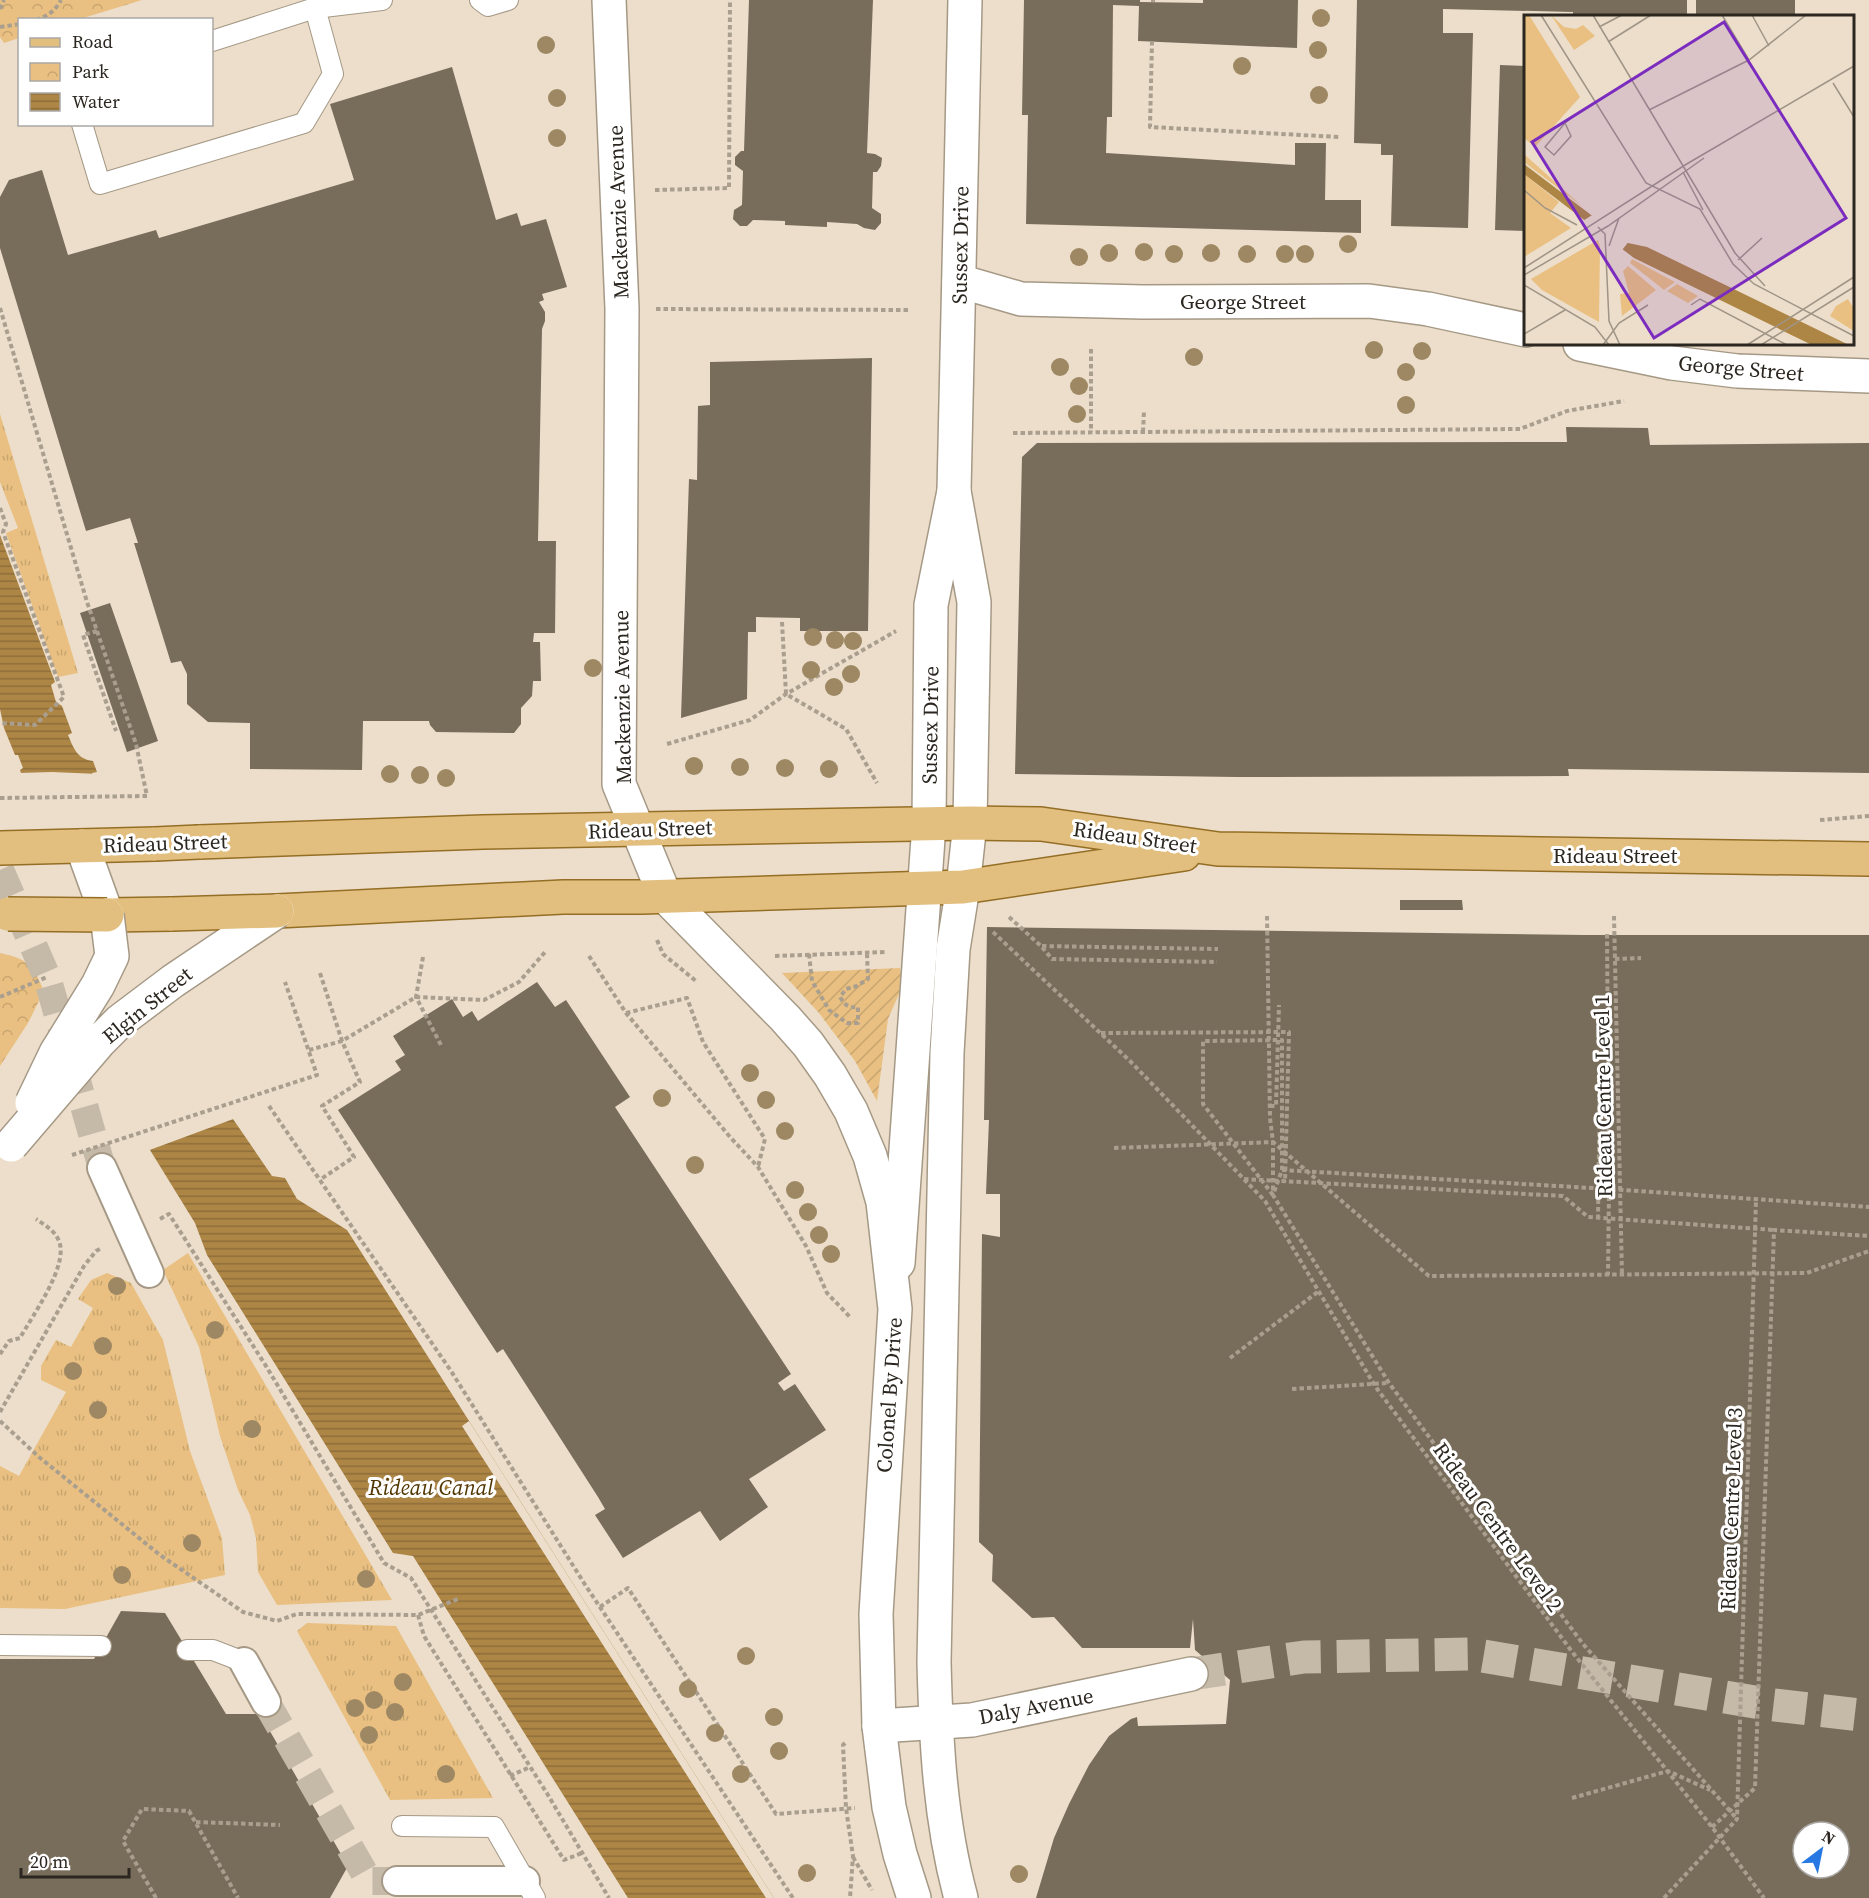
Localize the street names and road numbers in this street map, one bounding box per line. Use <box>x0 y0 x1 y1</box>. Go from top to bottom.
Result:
street label: Mackenzie Avenue <box>600 124 636 300</box>
street label: Sussex Drive <box>944 186 976 304</box>
street label: George Street <box>1180 287 1306 316</box>
street label: George Street <box>1677 348 1805 388</box>
street label: Mackenzie Avenue <box>606 610 638 784</box>
street label: Sussex Drive <box>914 666 946 784</box>
street label: Rideau Street <box>587 812 713 846</box>
street label: Rideau Street <box>1071 814 1199 860</box>
street label: Rideau Street <box>102 826 228 860</box>
street label: Rideau Street <box>1553 841 1677 870</box>
street label: Elgin Street <box>96 960 198 1050</box>
street label: Rideau Centre Level 1 <box>1587 994 1619 1198</box>
street label: Colonel By Drive <box>869 1316 909 1474</box>
street label: Rideau Centre Level 3 <box>1713 1407 1749 1611</box>
street label: Rideau Centre Level 2 <box>1427 1436 1569 1618</box>
street label: Daly Avenue <box>976 1681 1096 1731</box>

